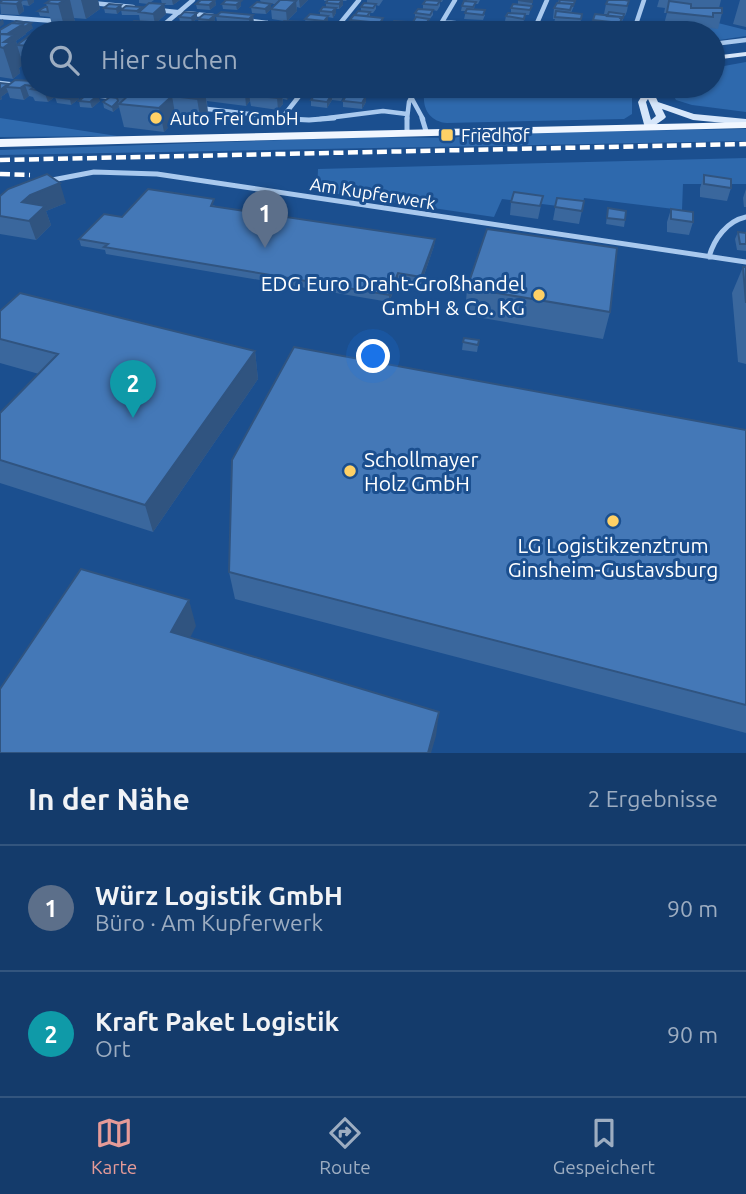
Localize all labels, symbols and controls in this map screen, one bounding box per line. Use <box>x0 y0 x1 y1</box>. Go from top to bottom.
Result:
search box <box>21 21 725 98</box>
icon: search <box>45 41 83 79</box>
text: Hier suchen <box>101 45 238 74</box>
place label: Auto Frei GmbH <box>170 108 299 128</box>
marker: Auto Frei GmbH <box>148 110 164 126</box>
place label: Friedhof <box>461 125 530 145</box>
marker: Friedhof <box>439 127 455 143</box>
street label: Am Kupferwerk <box>309 173 437 213</box>
pin: 1 <box>242 190 288 248</box>
place label: EDG Euro Draht-Großhandel GmbH & Co. KG <box>261 271 525 319</box>
marker: EDG Euro Draht-Großhandel GmbH & Co. KG <box>531 287 547 303</box>
your location <box>356 339 390 373</box>
pin: 2 <box>110 360 156 418</box>
place label: Schollmayer Holz GmbH <box>364 447 479 495</box>
marker: Schollmayer Holz GmbH <box>342 463 358 479</box>
marker: LG Logistikzenztrum Ginsheim-Gustavsburg <box>605 513 621 529</box>
place label: LG Logistikzenztrum Ginsheim-Gustavsburg <box>508 533 718 581</box>
text: In der Nähe <box>28 782 190 816</box>
text: 2 Ergebnisse <box>587 786 718 811</box>
text: Würz Logistik GmbH <box>95 881 343 910</box>
text: 1 <box>45 896 57 921</box>
text: 90 m <box>667 896 718 921</box>
text: Büro · Am Kupferwerk <box>95 910 323 935</box>
text: Kraft Paket Logistik <box>95 1007 339 1036</box>
text: 2 <box>45 1022 57 1047</box>
text: 90 m <box>667 1022 718 1047</box>
text: Ort <box>95 1036 131 1061</box>
tab: Karte <box>91 1114 137 1178</box>
tab: Route <box>319 1114 371 1178</box>
tab: Gespeichert <box>553 1114 655 1178</box>

